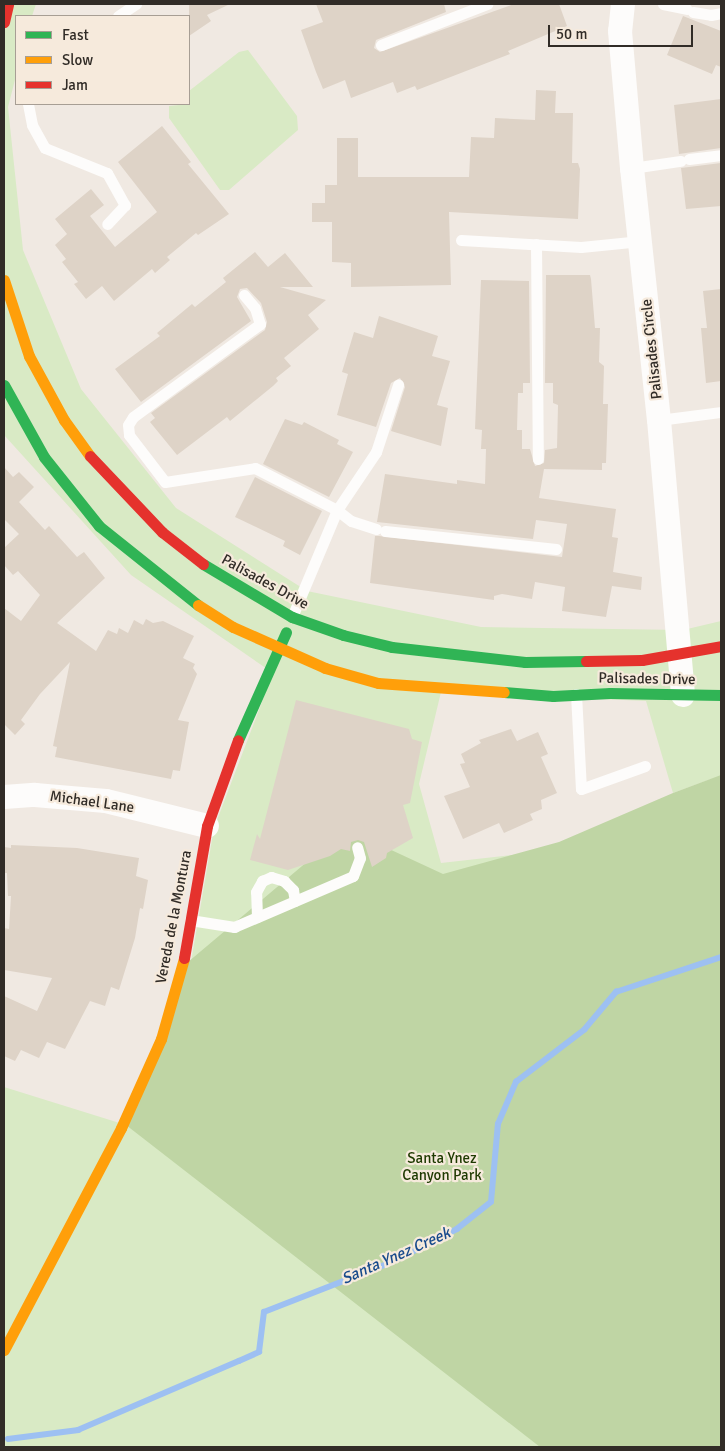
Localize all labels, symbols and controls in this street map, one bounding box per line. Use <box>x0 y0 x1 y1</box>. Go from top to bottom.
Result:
legend <box>15 15 190 105</box>
scale bar <box>550 15 695 47</box>
text: 50 m <box>556 25 587 43</box>
text: Fast <box>62 26 89 44</box>
text: Slow <box>62 51 93 69</box>
text: Jam <box>62 76 88 94</box>
street label: Palisades Circle <box>638 298 666 400</box>
street label: Palisades Drive <box>218 551 312 613</box>
street label: Palisades Drive <box>598 669 696 689</box>
street label: Michael Lane <box>49 787 135 817</box>
street label: Vereda de la Montura <box>152 849 196 985</box>
park label: Santa Ynez Canyon Park <box>402 1149 482 1184</box>
water label: Santa Ynez Creek <box>339 1223 453 1289</box>

